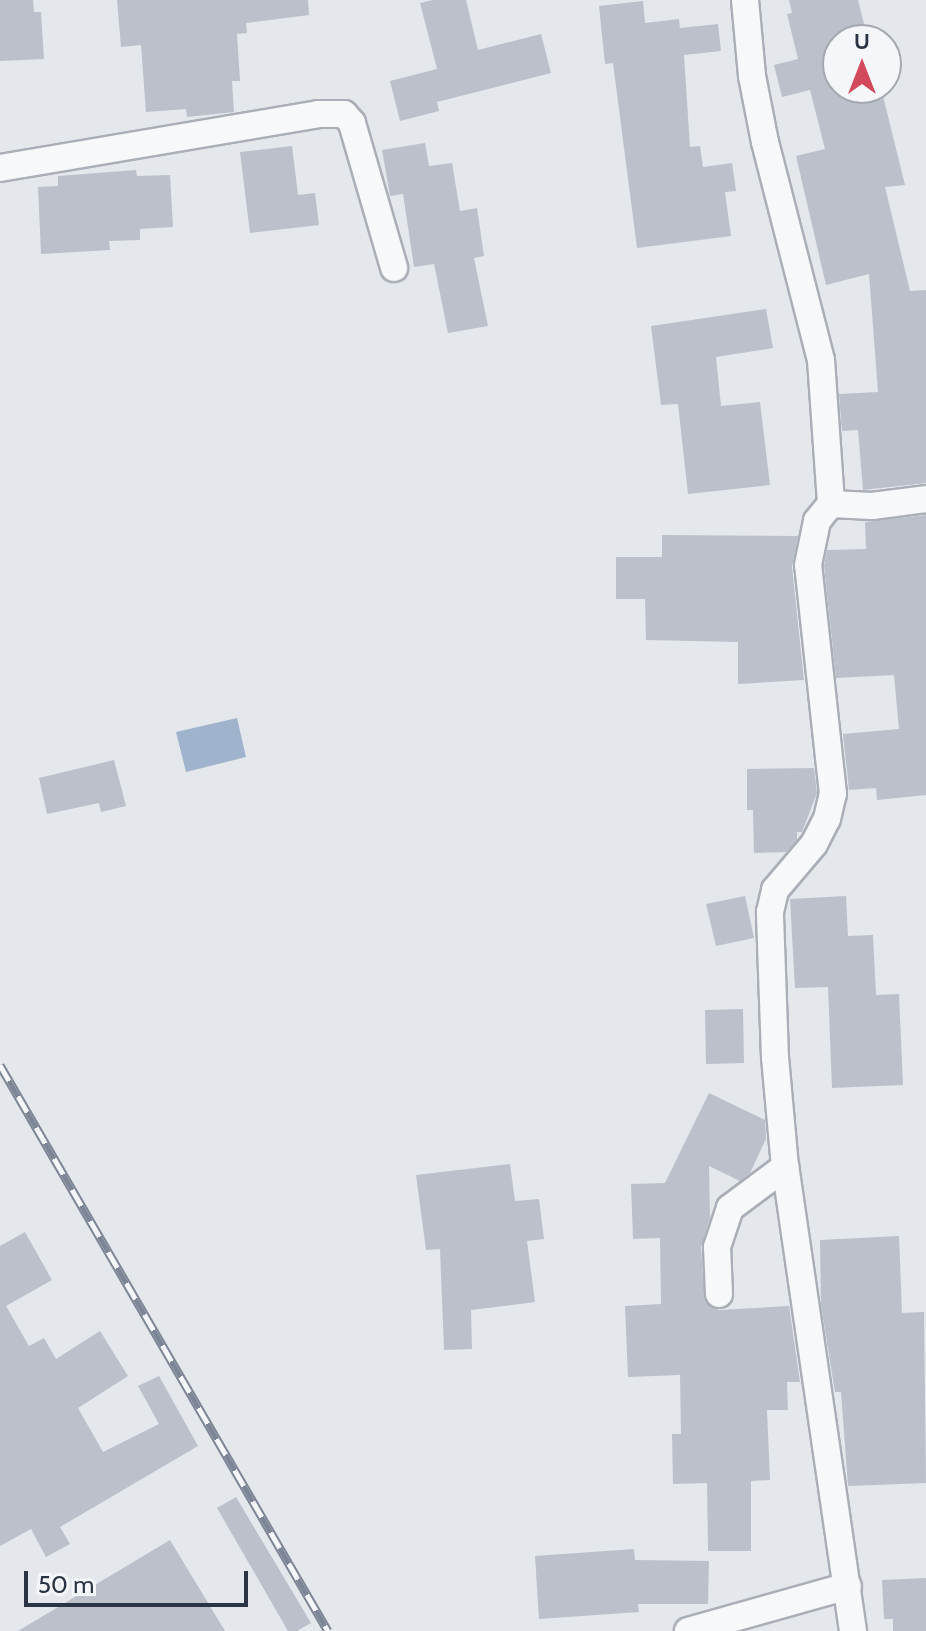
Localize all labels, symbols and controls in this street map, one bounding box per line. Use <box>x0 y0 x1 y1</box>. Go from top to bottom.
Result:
north arrow <box>822 24 902 104</box>
text: U <box>854 28 870 55</box>
scale bar <box>28 1555 252 1605</box>
text: 50 m <box>38 1570 94 1599</box>

